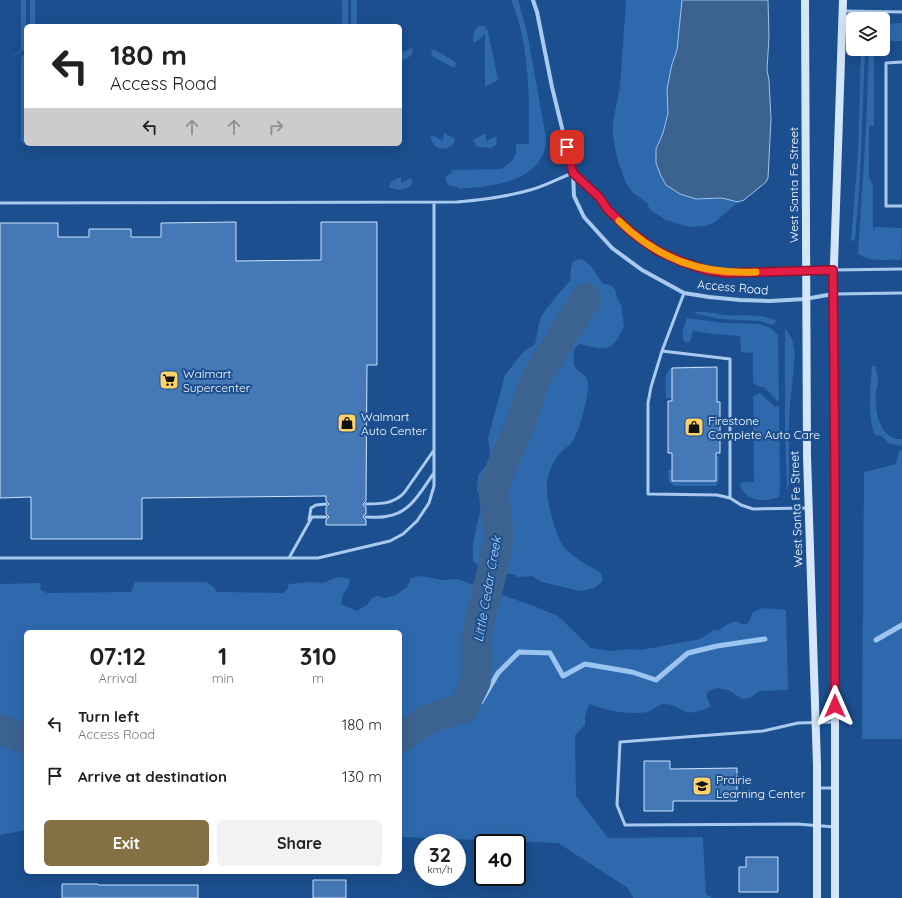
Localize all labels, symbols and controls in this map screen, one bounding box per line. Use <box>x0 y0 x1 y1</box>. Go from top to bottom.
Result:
map controls <box>846 12 890 56</box>
button: layers <box>846 12 890 56</box>
text: 180 m <box>110 37 187 72</box>
icon: left <box>44 40 96 92</box>
text: Access Road <box>110 72 217 95</box>
icon: left <box>139 116 161 138</box>
icon: ahead <box>181 116 203 138</box>
icon: ahead <box>223 116 245 138</box>
icon: right <box>265 116 287 138</box>
street label: West Santa Fe Street <box>786 127 801 243</box>
pin <box>550 130 584 164</box>
icon: arrive <box>556 136 578 158</box>
street label: Access Road <box>697 276 769 298</box>
place label: Walmart Supercenter <box>183 366 251 395</box>
supermarket icon: Walmart Supercenter <box>158 369 180 391</box>
place label: Walmart Auto Center <box>361 409 427 438</box>
shop icon: Walmart Auto Center <box>336 412 358 434</box>
place label: Firestone Complete Auto Care <box>708 413 820 442</box>
shop icon: Firestone Complete Auto Care <box>683 416 705 438</box>
street label: West Santa Fe Street <box>786 451 806 567</box>
water label: Little Cedar Creek <box>470 534 504 643</box>
text: 07:12 <box>90 641 146 671</box>
text: 1 <box>218 641 227 671</box>
text: 310 <box>299 641 336 671</box>
text: Arrival <box>98 670 137 686</box>
text: min <box>212 670 234 686</box>
text: m <box>312 670 324 686</box>
position arrow <box>814 685 856 727</box>
text: Turn left <box>78 707 140 726</box>
icon: left <box>44 713 66 735</box>
text: 180 m <box>342 715 382 734</box>
text: Access Road <box>78 726 155 742</box>
icon: arrive <box>44 765 66 787</box>
text: Arrive at destination <box>78 767 227 786</box>
text: 130 m <box>342 767 382 786</box>
place label: Prairie Learning Center <box>716 772 806 801</box>
school or university icon: Prairie Learning Center <box>691 775 713 797</box>
button: Exit <box>44 820 209 866</box>
button: Share <box>217 820 382 866</box>
speed limit sign: 40 <box>474 834 526 886</box>
text: 32 <box>429 842 451 867</box>
text: km/h <box>427 863 453 876</box>

